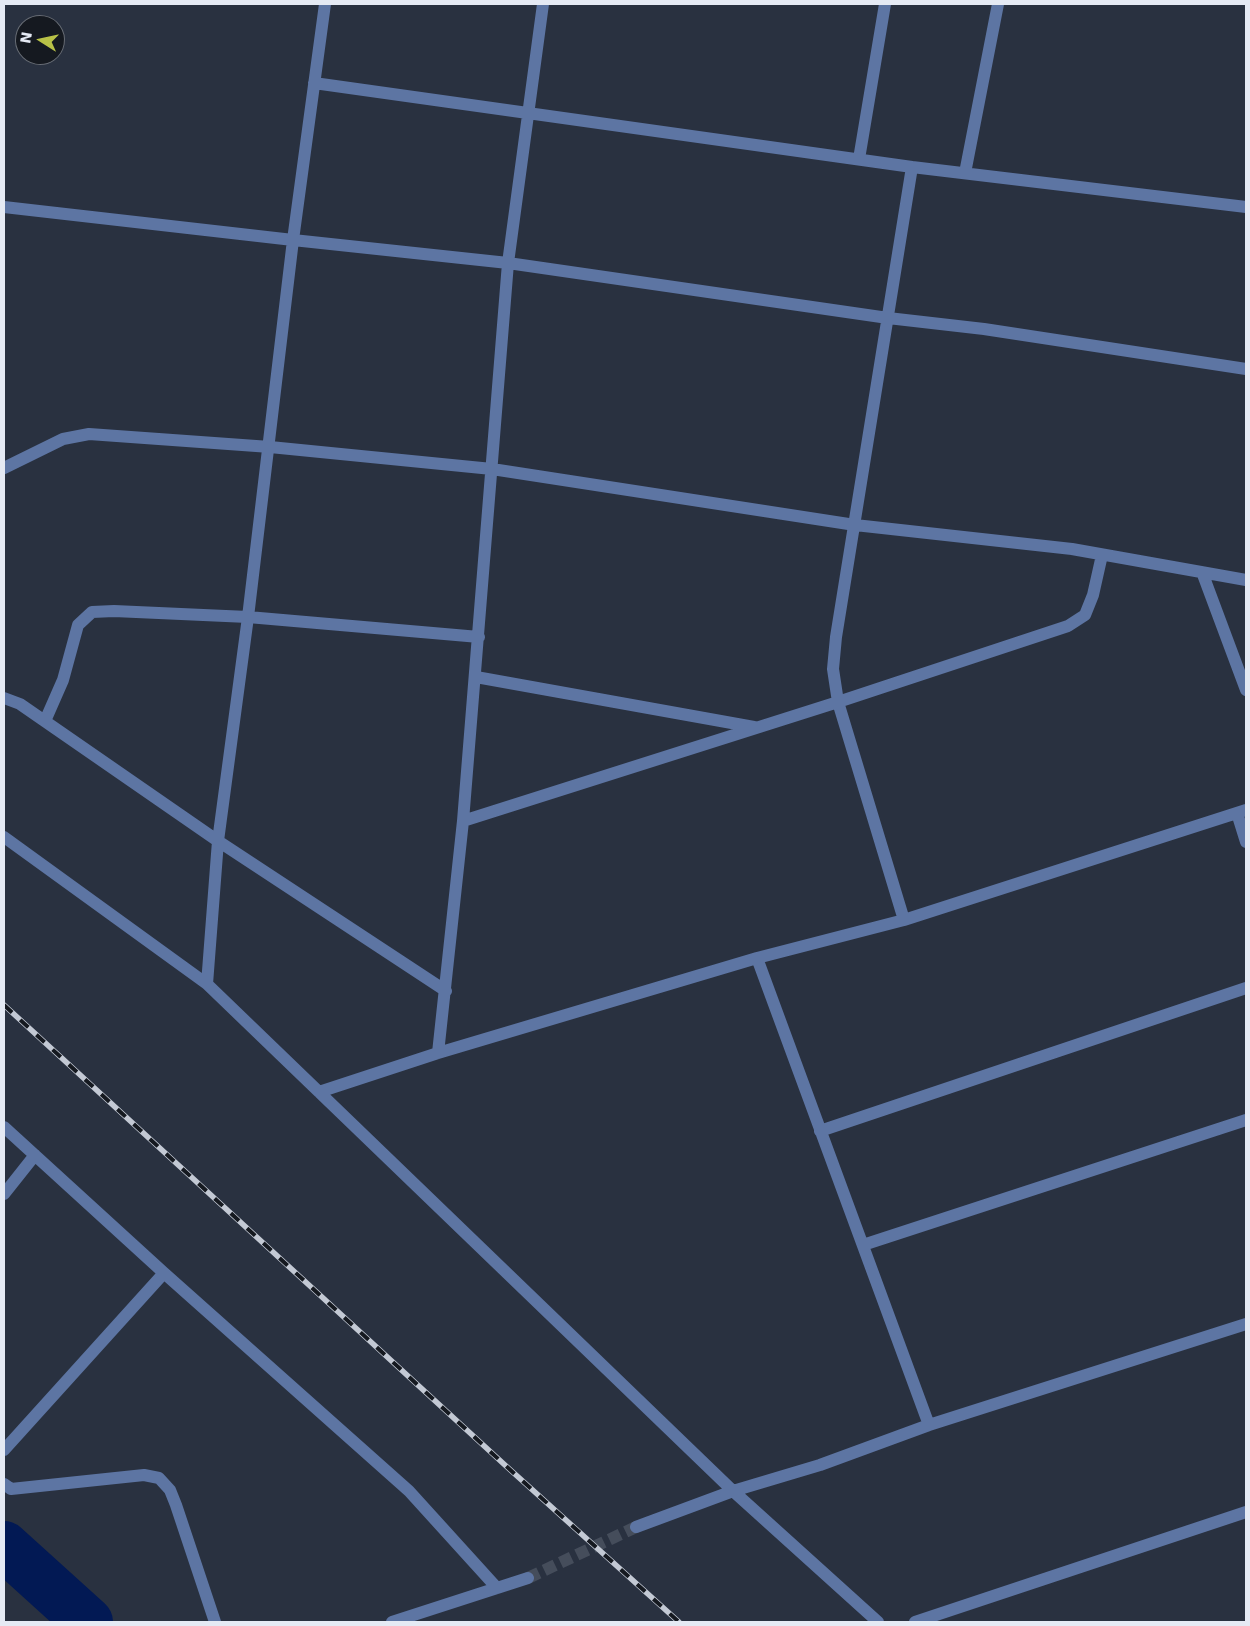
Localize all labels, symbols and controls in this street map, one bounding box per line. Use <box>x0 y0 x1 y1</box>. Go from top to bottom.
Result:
north arrow <box>15 15 65 65</box>
text: N <box>17 30 35 45</box>

